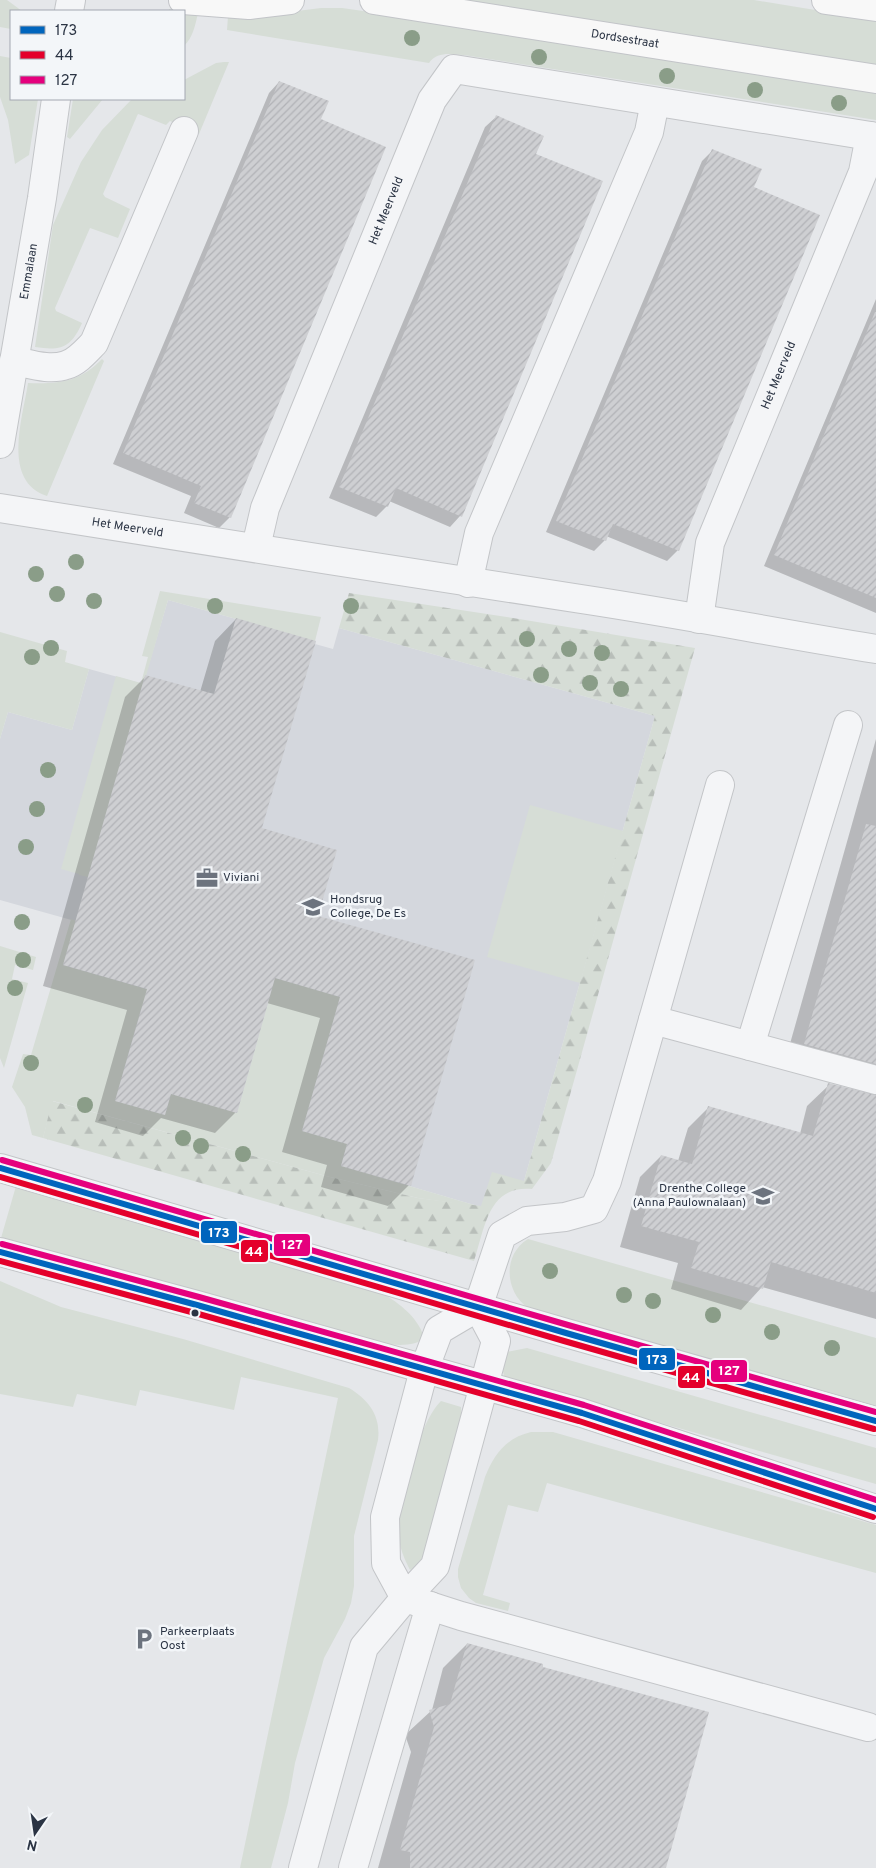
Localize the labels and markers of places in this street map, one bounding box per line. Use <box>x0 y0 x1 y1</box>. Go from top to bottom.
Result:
office icon: Viviani <box>194 865 220 891</box>
place label: Viviani <box>223 870 259 886</box>
place label: Hondsrug College, De Es <box>330 892 406 922</box>
school or university icon: Hondsrug College, De Es <box>300 894 326 920</box>
place label: Drenthe College (Anna Paulownalaan) <box>633 1181 746 1211</box>
school or university icon: Drenthe College (Anna Paulownalaan) <box>750 1183 776 1209</box>
unlabelled marker <box>190 1308 200 1318</box>
place label: Parkeerplaats Oost <box>160 1624 235 1654</box>
parking icon: Parkeerplaats Oost <box>131 1626 157 1652</box>

